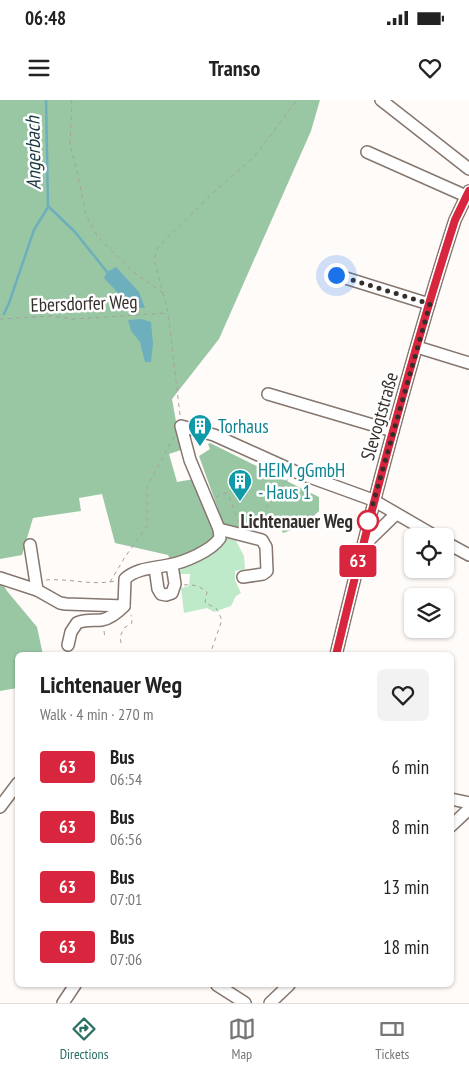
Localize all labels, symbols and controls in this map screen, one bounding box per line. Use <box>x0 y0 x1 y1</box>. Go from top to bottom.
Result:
text: 06:48 <box>25 6 66 30</box>
icon: menu <box>25 54 53 82</box>
text: Transo <box>209 54 260 82</box>
icon: heart <box>416 54 444 82</box>
water label: Angerbach <box>19 115 47 190</box>
your location <box>324 263 349 288</box>
street label: Ebersdorfer Weg <box>30 289 138 317</box>
street label: Slevogtstraße <box>355 369 403 463</box>
building icon: Torhaus <box>187 413 213 447</box>
place label: Torhaus <box>218 414 269 438</box>
place label: HEIM gGmbH - Haus 1 <box>258 458 345 504</box>
building icon: HEIM gGmbH - Haus 1 <box>227 468 253 502</box>
place label: Lichtenauer Weg <box>240 509 353 533</box>
marker: Lichtenauer Weg <box>357 510 379 532</box>
map controls <box>404 528 454 638</box>
button: locate <box>404 528 454 578</box>
line badge: 63 <box>336 545 380 577</box>
text: 63 <box>349 549 367 572</box>
button: layers <box>404 588 454 638</box>
text: Lichtenauer Weg <box>40 669 182 700</box>
button: heart <box>377 669 429 721</box>
text: Walk · 4 min · 270 m <box>40 704 153 724</box>
text: Bus <box>110 745 134 769</box>
text: 63 <box>59 755 76 778</box>
text: 6 min <box>392 755 429 779</box>
text: 06:54 <box>110 769 142 789</box>
text: Bus <box>110 805 134 829</box>
text: 63 <box>59 815 76 838</box>
text: 8 min <box>392 815 429 839</box>
text: 06:56 <box>110 829 142 849</box>
text: Bus <box>110 865 134 889</box>
text: 63 <box>59 875 76 898</box>
text: 13 min <box>383 875 429 899</box>
text: 07:01 <box>110 889 142 909</box>
text: Bus <box>110 925 134 949</box>
text: 63 <box>59 935 76 958</box>
text: 18 min <box>383 935 429 959</box>
text: 07:06 <box>110 949 142 969</box>
tab: Directions <box>60 1015 108 1063</box>
tab: Map <box>228 1015 256 1063</box>
tab: Tickets <box>375 1015 409 1063</box>

